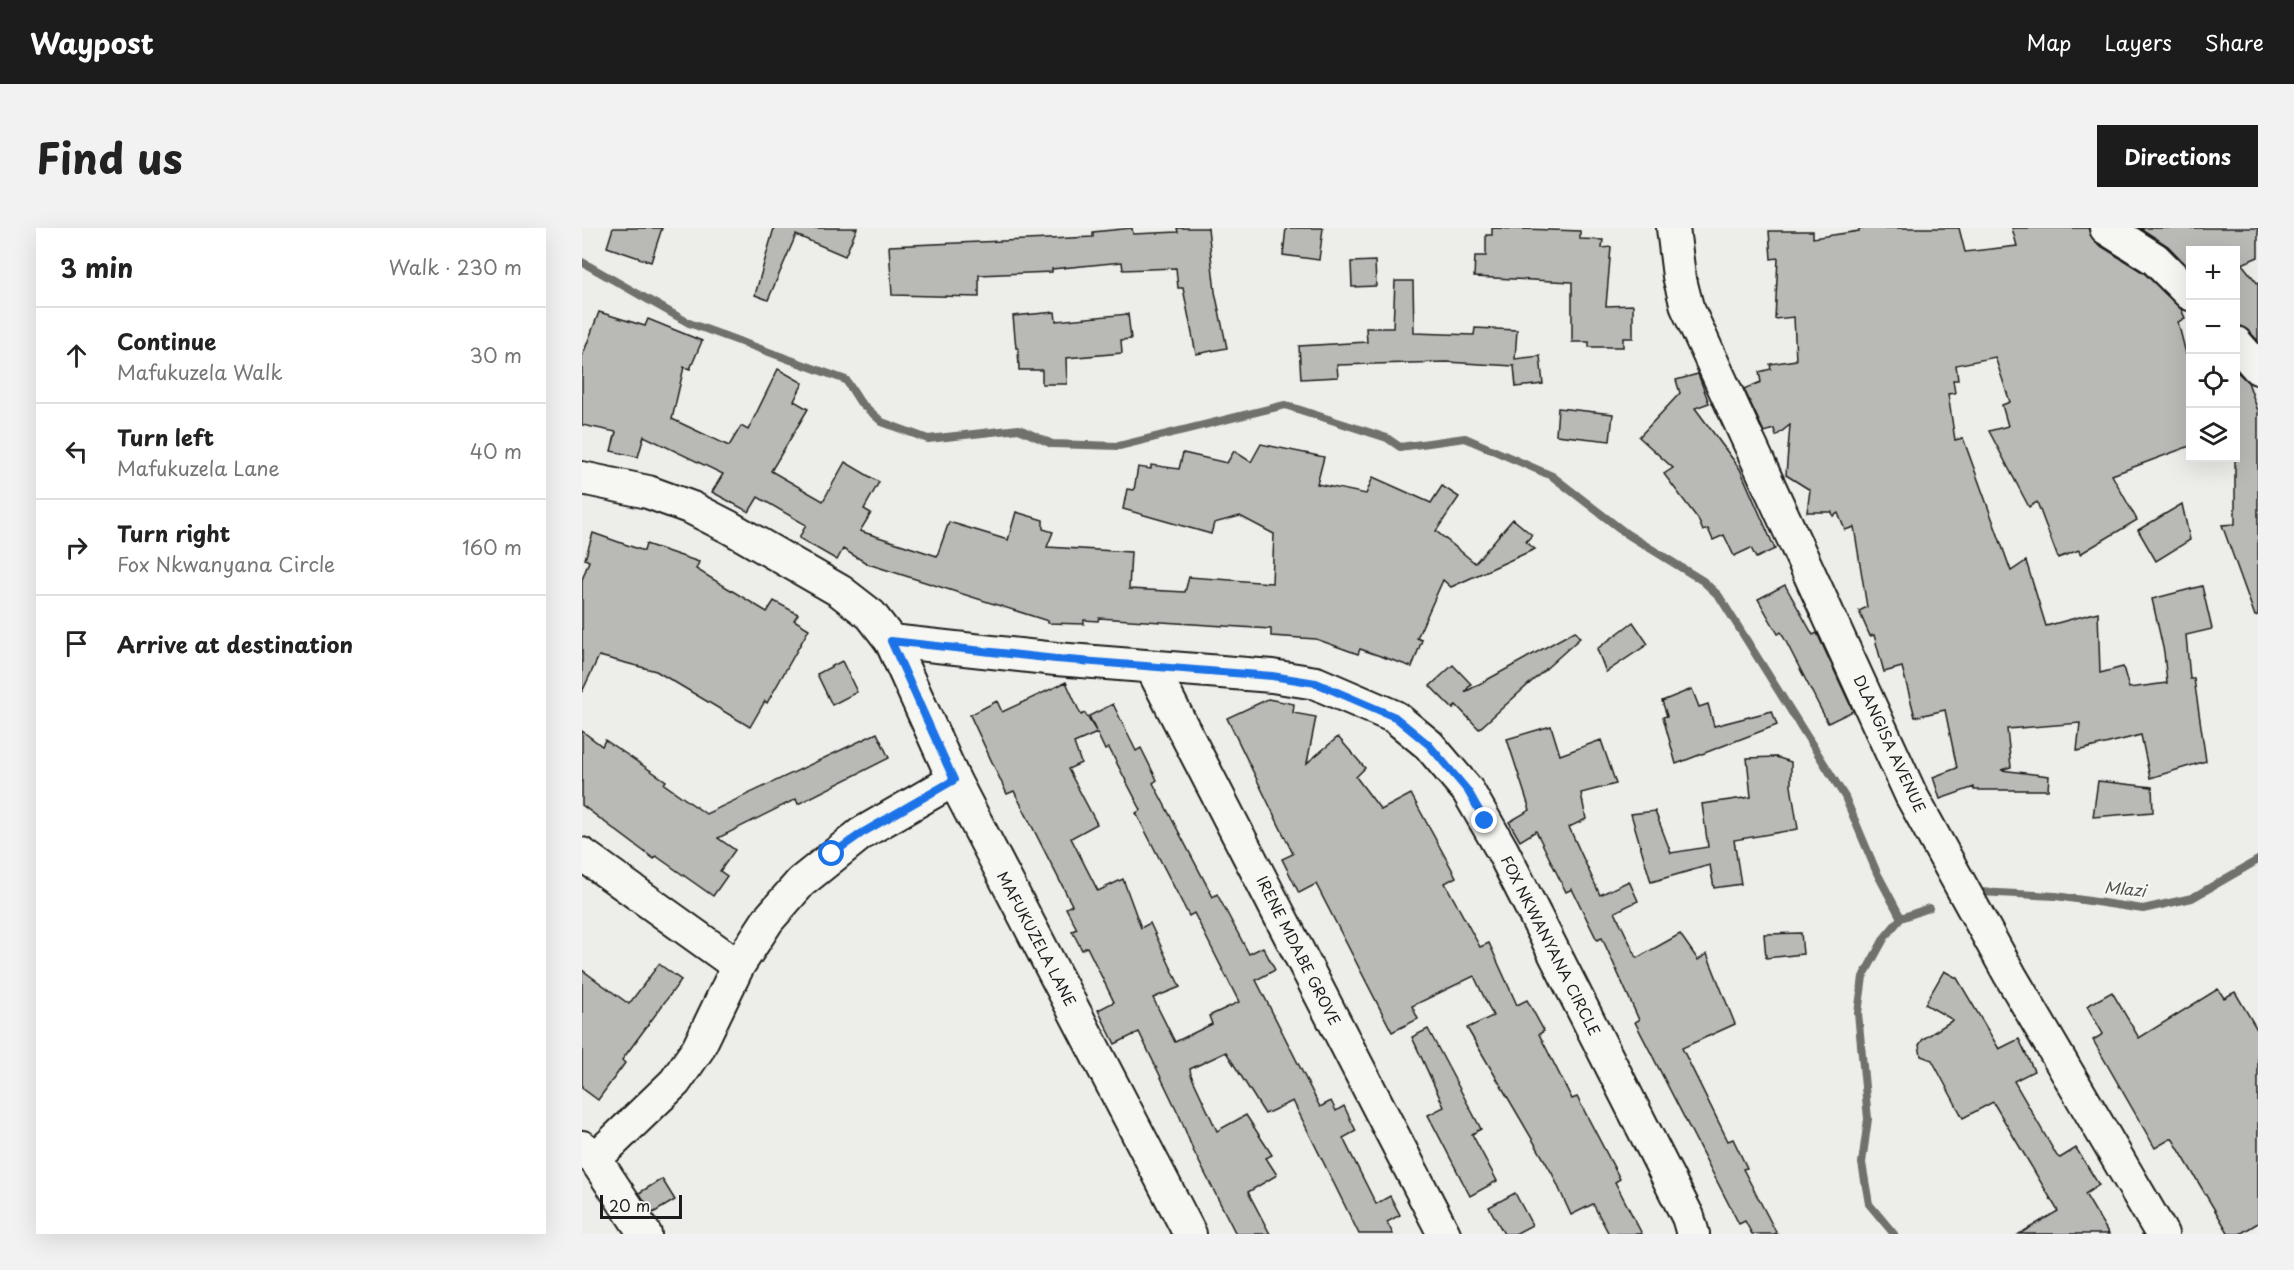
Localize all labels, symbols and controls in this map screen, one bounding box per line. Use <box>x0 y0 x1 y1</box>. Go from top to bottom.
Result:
text: Waypost <box>30 21 154 64</box>
text: Map <box>2027 26 2071 58</box>
text: Layers <box>2104 26 2172 58</box>
text: Share <box>2205 26 2264 58</box>
text: Find us <box>36 125 183 188</box>
button: Directions <box>2097 125 2258 187</box>
map controls <box>2186 246 2240 462</box>
button: + <box>2186 246 2240 300</box>
text: 3 min <box>60 248 133 287</box>
text: Walk · 230 m <box>389 252 522 282</box>
button: − <box>2186 300 2240 354</box>
text: Continue <box>117 324 216 357</box>
icon: ahead <box>60 339 93 372</box>
text: 30 m <box>469 340 522 370</box>
button: locate <box>2186 354 2240 408</box>
text: Mafukuzela Walk <box>117 357 283 387</box>
button: layers <box>2186 408 2240 462</box>
text: Turn left <box>117 420 214 453</box>
icon: left <box>60 435 93 468</box>
text: 40 m <box>470 436 522 466</box>
text: Mafukuzela Lane <box>117 453 280 483</box>
text: Turn right <box>117 516 230 549</box>
icon: right <box>60 531 93 564</box>
text: 160 m <box>462 532 522 562</box>
text: Fox Nkwanyana Circle <box>117 549 335 579</box>
icon: arrive <box>60 627 93 660</box>
text: Arrive at destination <box>117 627 353 660</box>
street label: DLANGISA AVENUE <box>1848 671 1932 816</box>
route end <box>1471 807 1497 833</box>
route start <box>818 840 844 866</box>
street label: FOX NKWANYANA CIRCLE <box>1496 851 1607 1039</box>
street label: MAFUKUZELA LANE <box>992 867 1083 1010</box>
street label: IRENE MDABE GROVE <box>1252 872 1347 1029</box>
water label: Mlazi <box>2103 874 2149 902</box>
scale bar <box>600 1192 682 1220</box>
text: 20 m <box>609 1193 650 1217</box>

